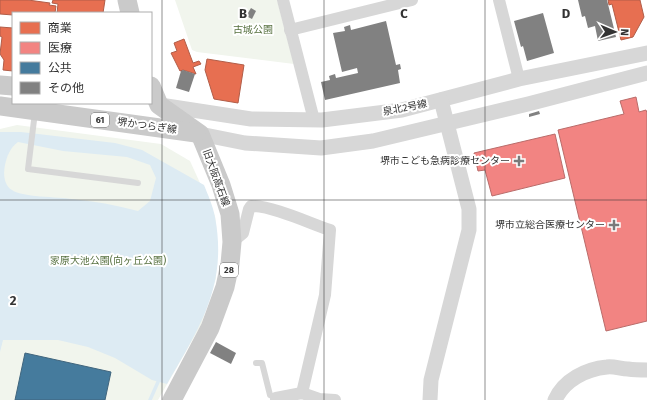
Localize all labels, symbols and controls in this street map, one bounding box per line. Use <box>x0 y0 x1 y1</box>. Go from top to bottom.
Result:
text: B <box>239 6 247 21</box>
text: C <box>400 6 408 21</box>
text: D <box>562 6 571 21</box>
legend <box>12 12 152 104</box>
north arrow <box>595 12 635 52</box>
text: 商業 <box>48 21 72 35</box>
park label: 古城公園 <box>233 24 273 36</box>
text: N <box>618 28 631 36</box>
text: 医療 <box>48 41 72 55</box>
text: 公共 <box>48 61 72 75</box>
text: その他 <box>48 81 84 95</box>
street label: 泉北2号線 <box>382 98 428 118</box>
road number: 61 <box>91 113 109 127</box>
street label: 堺かつらぎ線 <box>116 116 178 136</box>
street label: 旧大阪高石線 <box>200 148 232 208</box>
place label: 堺市こども急病診療センター <box>380 155 510 167</box>
marker: 堺市こども急病診療センター <box>513 155 525 167</box>
place label: 堺市立総合医療センター <box>495 219 605 231</box>
marker: 堺市立総合医療センター <box>608 219 620 231</box>
park label: 家原大池公園(向ヶ丘公園) <box>50 254 166 267</box>
road number: 28 <box>220 263 238 277</box>
text: 2 <box>10 293 17 308</box>

